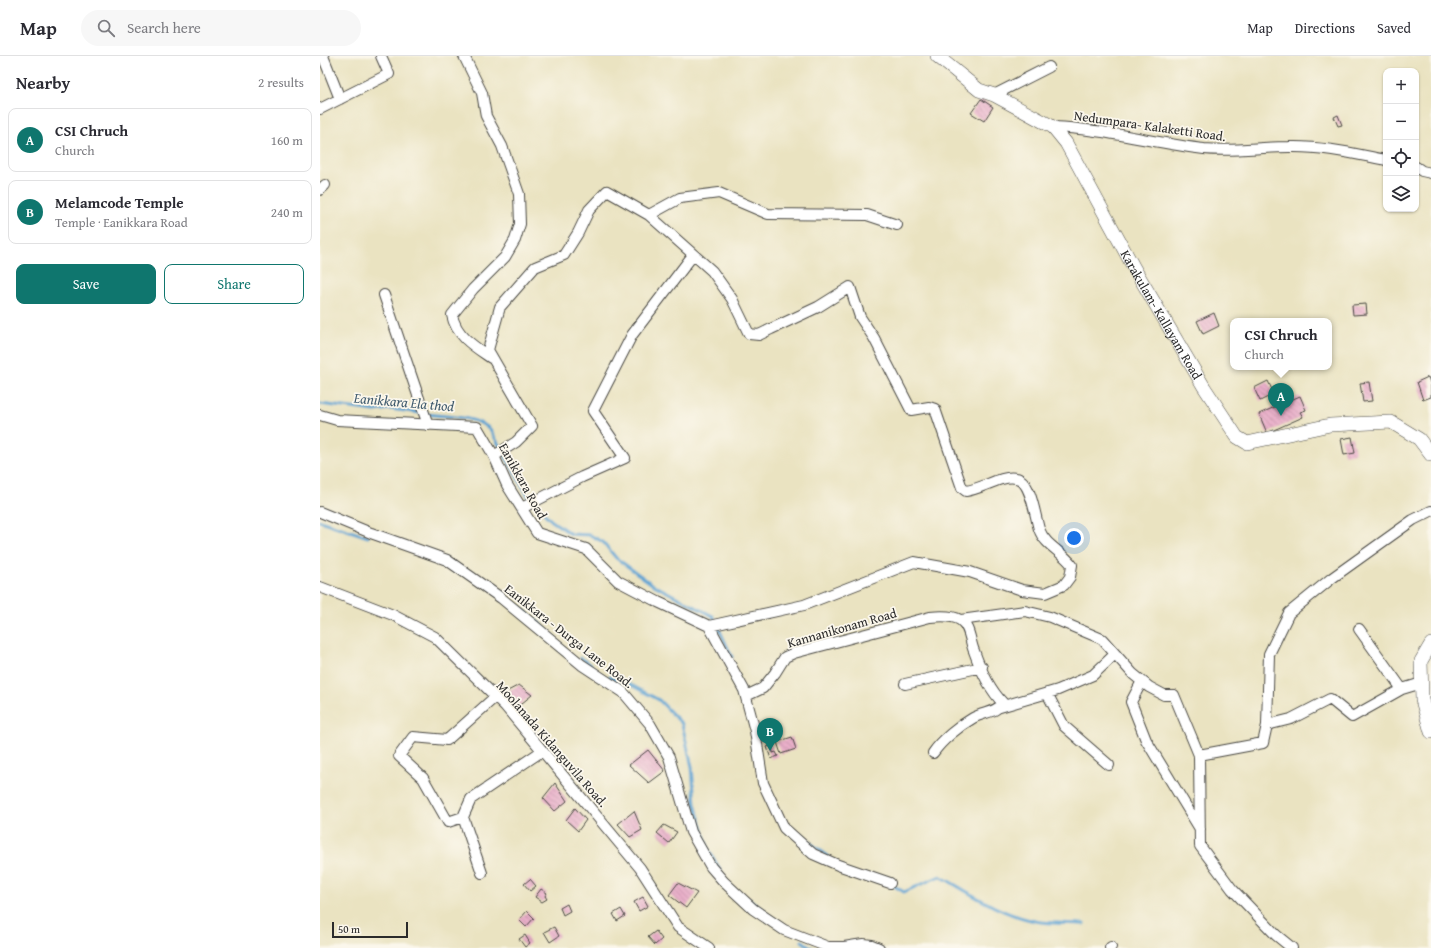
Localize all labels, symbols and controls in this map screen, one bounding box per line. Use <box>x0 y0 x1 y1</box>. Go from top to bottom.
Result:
search box <box>81 10 361 46</box>
text: Map <box>20 14 57 42</box>
icon: search <box>95 17 117 39</box>
text: Search here <box>127 17 201 38</box>
text: Map <box>1247 18 1273 38</box>
text: Directions <box>1295 18 1355 38</box>
text: Saved <box>1377 18 1411 38</box>
map controls <box>1383 68 1419 212</box>
button: + <box>1383 68 1419 104</box>
text: Nearby <box>16 70 70 95</box>
text: 2 results <box>258 73 304 92</box>
button: − <box>1383 104 1419 140</box>
street label: Nedumpara- Kalaketti Road. <box>1073 106 1227 146</box>
text: CSI Chruch <box>55 120 128 141</box>
text: A <box>26 131 34 150</box>
text: 160 m <box>271 131 303 150</box>
button: locate <box>1383 140 1419 176</box>
text: Church <box>55 141 94 160</box>
button: layers <box>1383 176 1419 212</box>
text: Melamcode Temple <box>55 192 184 213</box>
text: B <box>26 203 34 222</box>
text: 240 m <box>271 203 303 222</box>
text: Temple · Eanikkara Road <box>55 213 188 232</box>
street label: Karakulam- Kallayam Road <box>1116 246 1207 383</box>
button: Save <box>16 264 156 304</box>
button: Share <box>164 264 304 304</box>
popup <box>1230 318 1332 370</box>
text: CSI Chruch <box>1244 324 1318 345</box>
text: Church <box>1244 345 1284 364</box>
pin: A <box>1268 383 1294 416</box>
water label: Eanikkara Ela thod <box>352 388 455 416</box>
street label: Eanikkara Road <box>494 439 552 523</box>
your location <box>1064 528 1084 548</box>
street label: Eanikkara - Durga Lane Road. <box>500 579 638 693</box>
street label: Kannanikonam Road <box>785 603 899 653</box>
street label: Moolanada Kidanguvila Road. <box>492 677 612 811</box>
pin: B <box>757 718 783 751</box>
scale bar <box>332 920 408 939</box>
text: 50 m <box>338 921 360 937</box>

